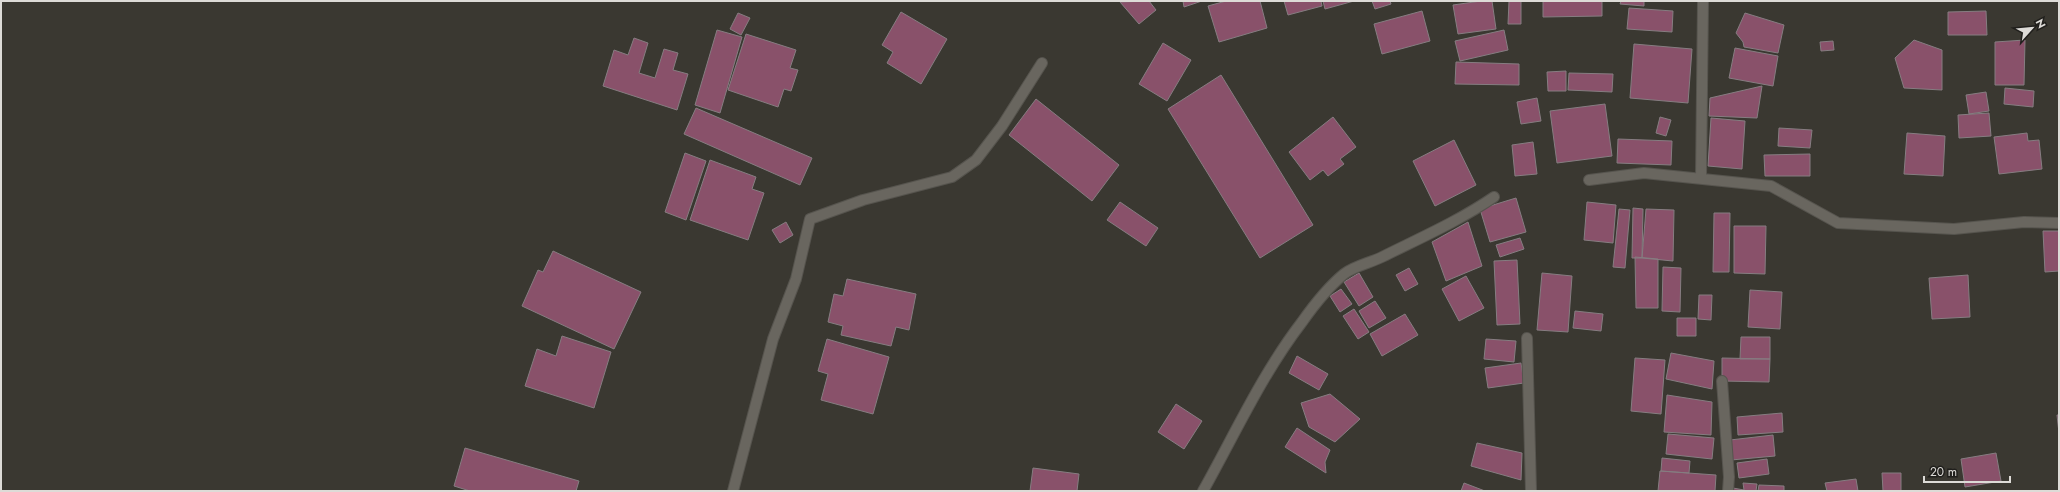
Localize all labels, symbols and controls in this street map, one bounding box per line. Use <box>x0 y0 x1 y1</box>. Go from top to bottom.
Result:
north arrow <box>2012 8 2052 48</box>
text: N <box>2032 16 2050 31</box>
scale bar <box>1924 458 2010 484</box>
text: 20 m <box>1930 463 1957 481</box>

